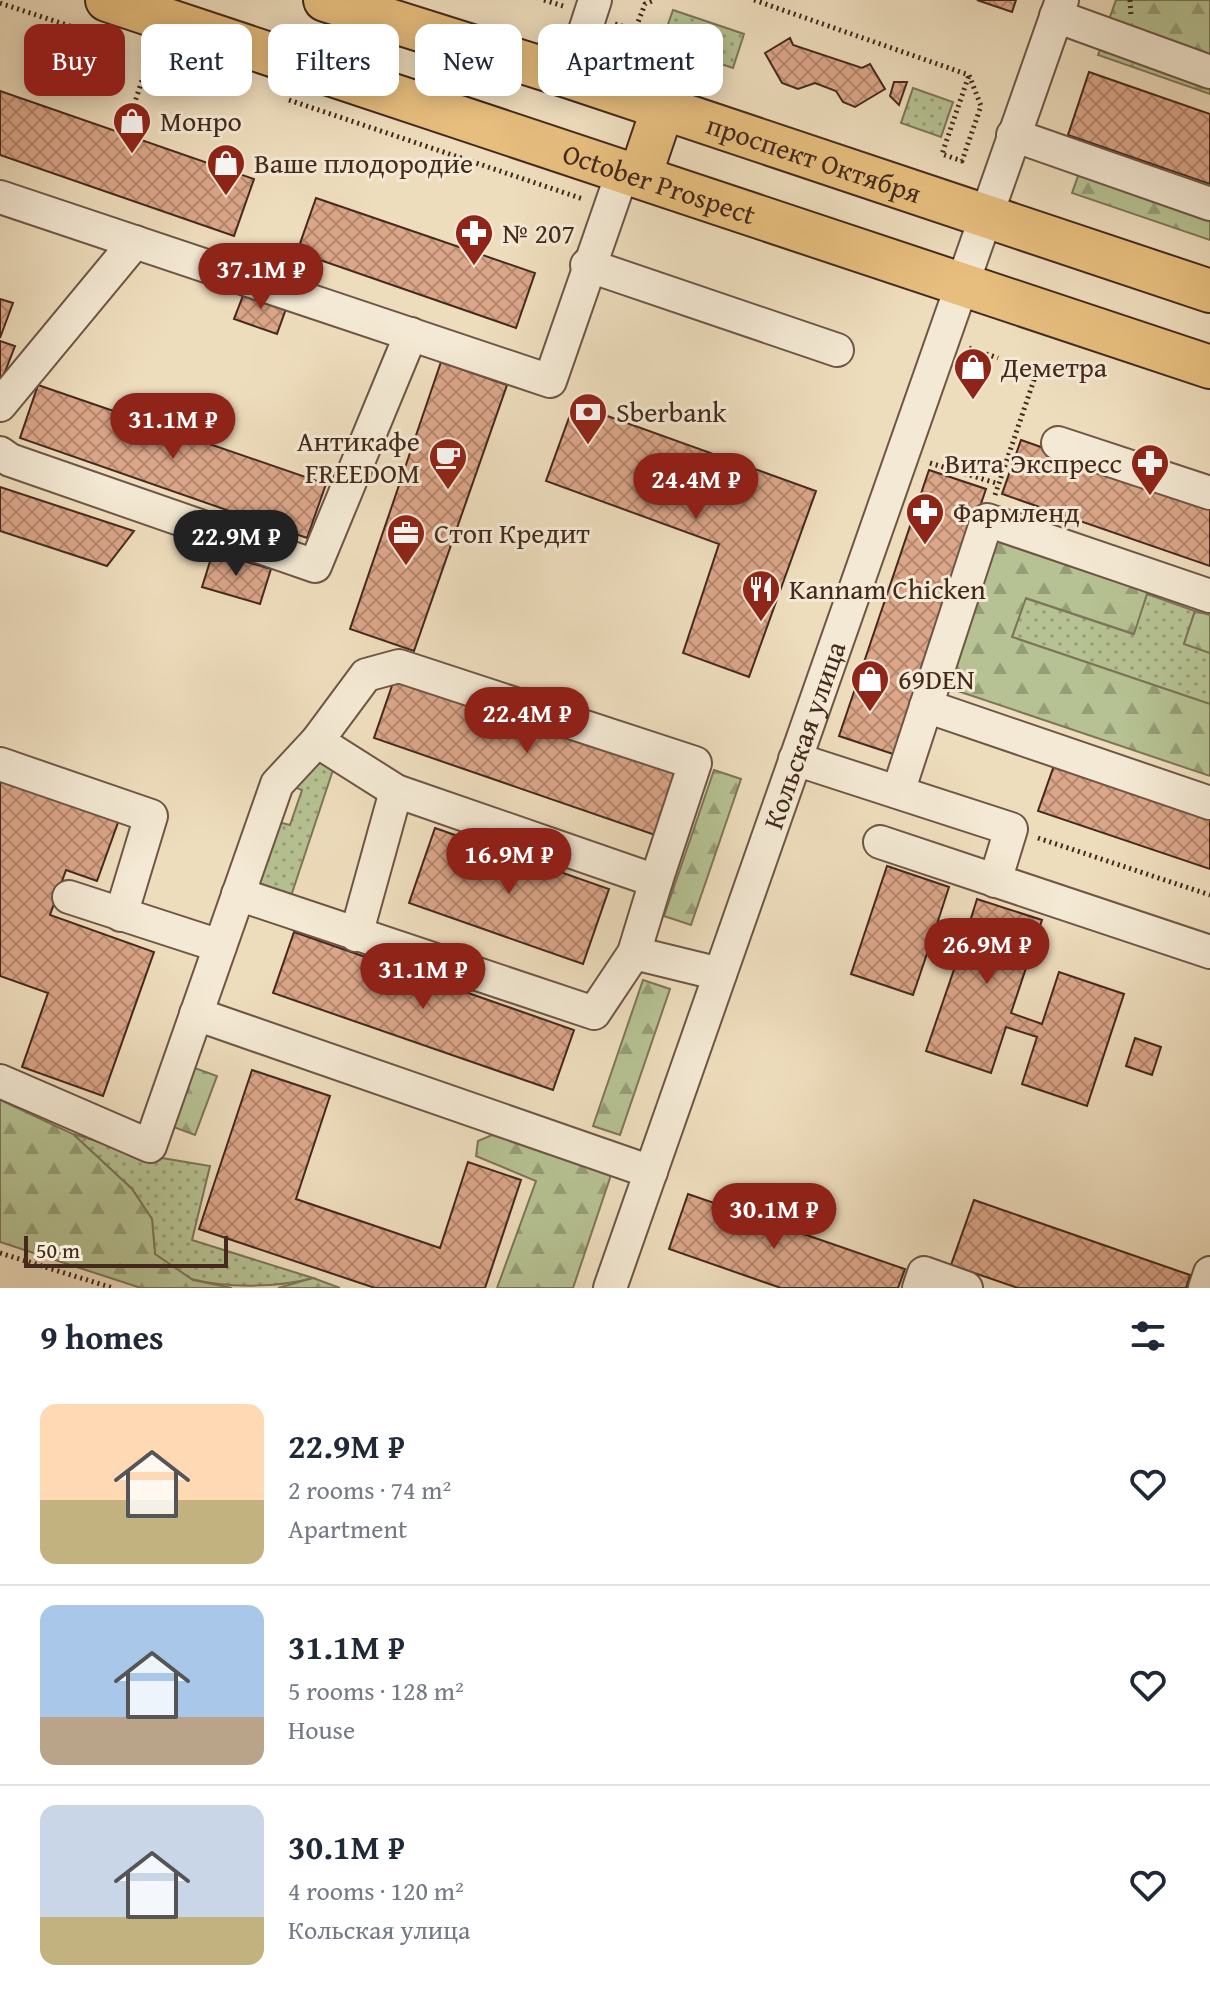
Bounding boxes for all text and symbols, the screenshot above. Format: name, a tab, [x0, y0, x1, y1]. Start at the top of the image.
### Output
chip: Buy	[24, 24, 125, 96]
chip: Rent	[141, 24, 252, 96]
chip: Filters	[268, 24, 399, 96]
chip: New	[415, 24, 522, 96]
chip: Apartment	[538, 24, 723, 96]
shop icon: Монро	[111, 100, 153, 155]
place label: Монро	[160, 100, 242, 141]
street label: проспект Октября	[701, 103, 927, 213]
street label: October Prospect	[557, 132, 761, 235]
shop icon: Ваше плодородие	[205, 142, 247, 197]
place label: Ваше плодородие	[254, 142, 473, 183]
pharmacy icon: № 207	[453, 212, 495, 267]
place label: № 207	[502, 212, 575, 253]
pin: 37.1M ₽	[187, 243, 335, 311]
text: 37.1M ₽	[216, 249, 306, 288]
shop icon: Деметра	[952, 346, 994, 401]
place label: Деметра	[1000, 346, 1108, 387]
bank icon: Sberbank	[567, 391, 609, 446]
place label: Sberbank	[616, 391, 727, 432]
pin: 31.1M ₽	[99, 393, 247, 461]
text: 31.1M ₽	[128, 399, 218, 438]
place label: Антикафе FREEDOM	[297, 420, 420, 493]
cafe icon: Антикафе FREEDOM	[427, 436, 469, 491]
place label: Вита Экспресс	[945, 442, 1122, 483]
pharmacy icon: Вита Экспресс	[1129, 442, 1171, 497]
pin: 24.4M ₽	[622, 453, 770, 521]
text: 24.4M ₽	[651, 459, 741, 498]
pharmacy icon: Фармленд	[904, 491, 946, 546]
place label: Фармленд	[953, 491, 1080, 532]
pin: 22.9M ₽	[162, 510, 310, 578]
office icon: Стоп Кредит	[385, 512, 427, 567]
place label: Стоп Кредит	[434, 512, 590, 553]
text: 22.9M ₽	[191, 516, 281, 555]
restaurant icon: Kannam Chicken	[740, 568, 782, 623]
place label: Kannam Chicken	[789, 568, 986, 609]
street label: Кольская улица	[752, 635, 856, 834]
shop icon: 69DEN	[849, 658, 891, 713]
place label: 69DEN	[898, 658, 974, 699]
pin: 22.4M ₽	[453, 687, 601, 755]
text: 22.4M ₽	[482, 693, 572, 732]
pin: 16.9M ₽	[435, 828, 583, 896]
text: 16.9M ₽	[464, 834, 554, 873]
pin: 26.9M ₽	[913, 918, 1061, 986]
text: 26.9M ₽	[942, 924, 1032, 963]
pin: 31.1M ₽	[349, 943, 497, 1011]
text: 31.1M ₽	[378, 949, 468, 988]
pin: 30.1M ₽	[700, 1183, 848, 1251]
text: 30.1M ₽	[729, 1189, 819, 1228]
scale bar	[24, 1232, 228, 1268]
text: 50 m	[36, 1234, 80, 1266]
text: 9 homes	[40, 1312, 164, 1361]
icon: filters	[1126, 1314, 1170, 1358]
text: 22.9M ₽	[288, 1421, 405, 1470]
icon: home	[104, 1436, 200, 1532]
icon: heart	[1126, 1462, 1170, 1506]
text: 2 rooms · 74 m²	[288, 1470, 451, 1509]
text: Apartment	[288, 1509, 407, 1548]
text: 31.1M ₽	[288, 1622, 405, 1671]
icon: home	[104, 1637, 200, 1733]
icon: heart	[1126, 1663, 1170, 1707]
text: 5 rooms · 128 m²	[288, 1671, 464, 1710]
text: House	[288, 1710, 355, 1749]
text: 30.1M ₽	[288, 1822, 405, 1871]
icon: home	[104, 1837, 200, 1933]
icon: heart	[1126, 1863, 1170, 1907]
text: 4 rooms · 120 m²	[288, 1871, 464, 1910]
text: Кольская улица	[288, 1910, 470, 1949]

